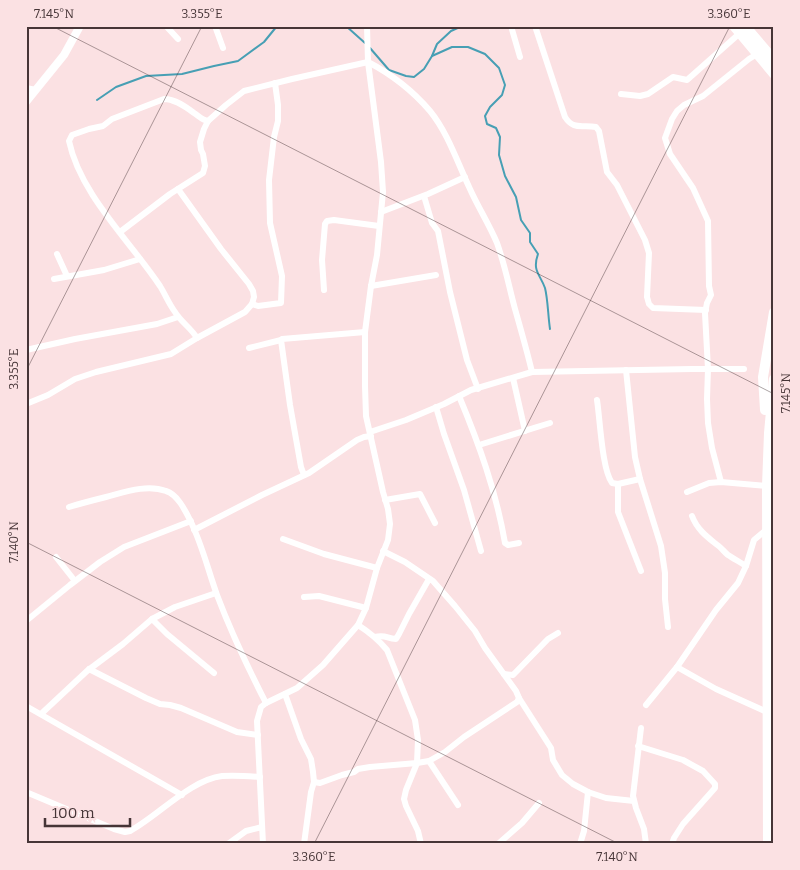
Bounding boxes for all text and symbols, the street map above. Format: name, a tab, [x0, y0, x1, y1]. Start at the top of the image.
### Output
text: 7.145°N	[34, 7, 75, 21]
text: 3.355°E	[181, 7, 223, 21]
text: 3.360°E	[708, 7, 750, 21]
text: 3.355°E	[7, 348, 21, 390]
text: 7.145°N	[779, 372, 793, 413]
text: 7.140°N	[7, 521, 21, 563]
scale bar	[45, 795, 130, 827]
text: 100 m	[52, 804, 95, 822]
text: 3.360°E	[293, 850, 335, 864]
text: 7.140°N	[596, 850, 638, 864]

